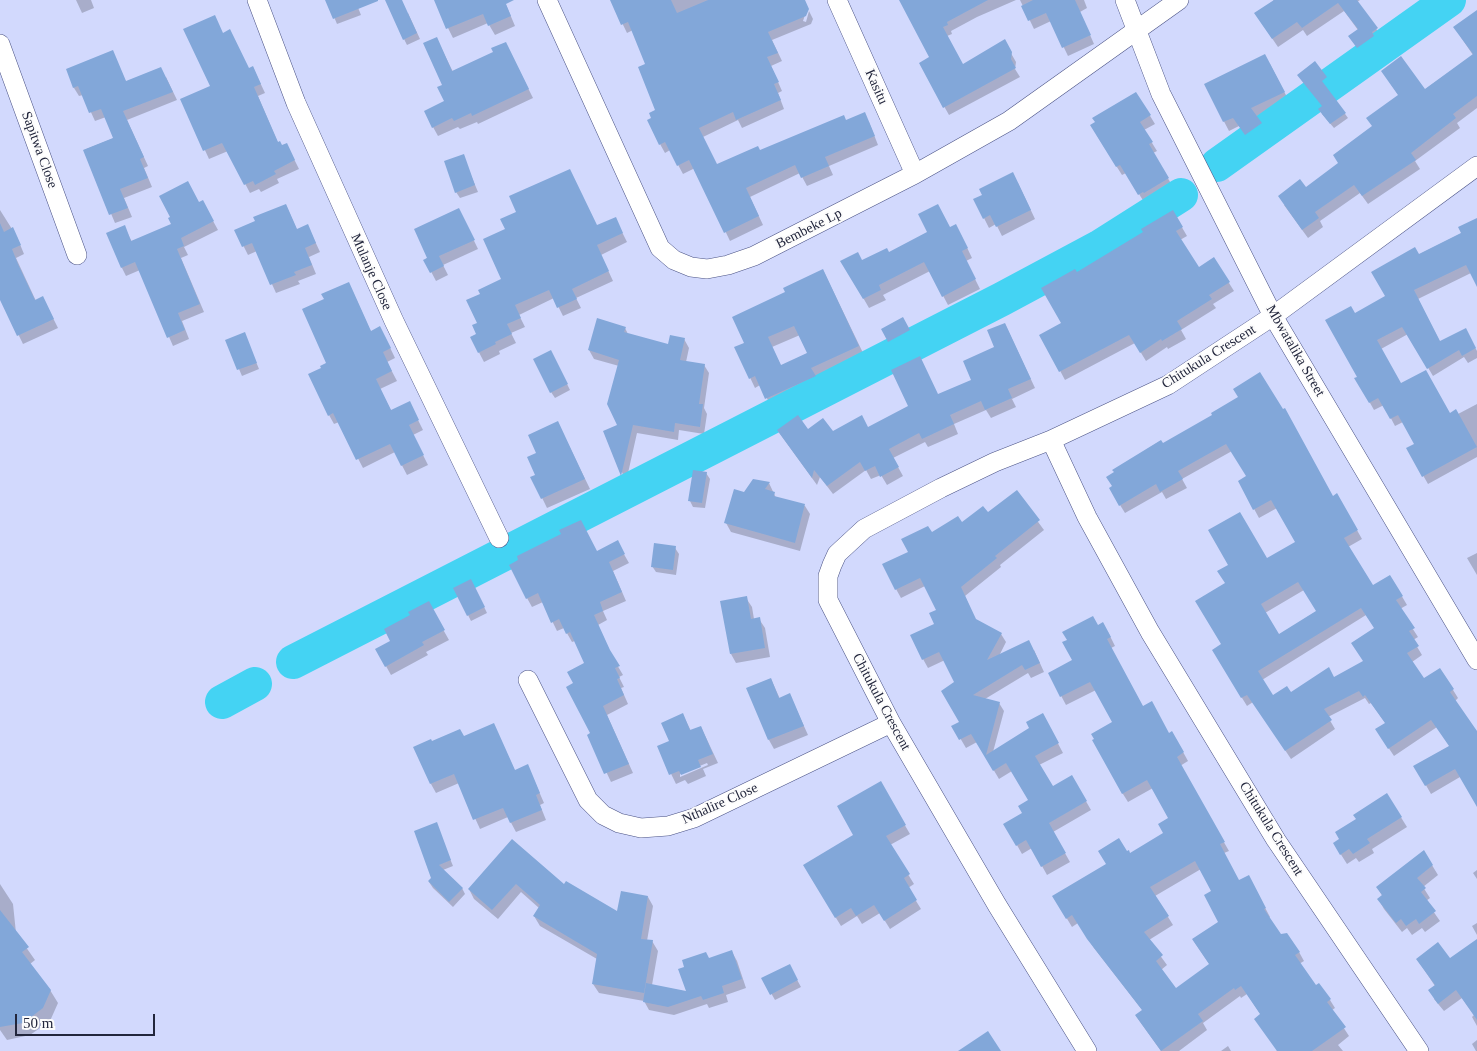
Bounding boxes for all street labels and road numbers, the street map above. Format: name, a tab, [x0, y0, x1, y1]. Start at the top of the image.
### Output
street label: Kasitu	[861, 67, 891, 107]
street label: Sapitwa Close	[17, 109, 61, 191]
street label: Bembeke Lp	[773, 205, 845, 253]
street label: Mulanje Close	[347, 231, 395, 313]
street label: Mbwatalika Street	[1262, 302, 1328, 400]
street label: Chitukula Crescent	[1159, 321, 1259, 393]
street label: Chitukula Crescent	[848, 651, 914, 753]
street label: Chitukula Crescent	[1235, 779, 1307, 879]
street label: Nthalire Close	[679, 780, 761, 828]

